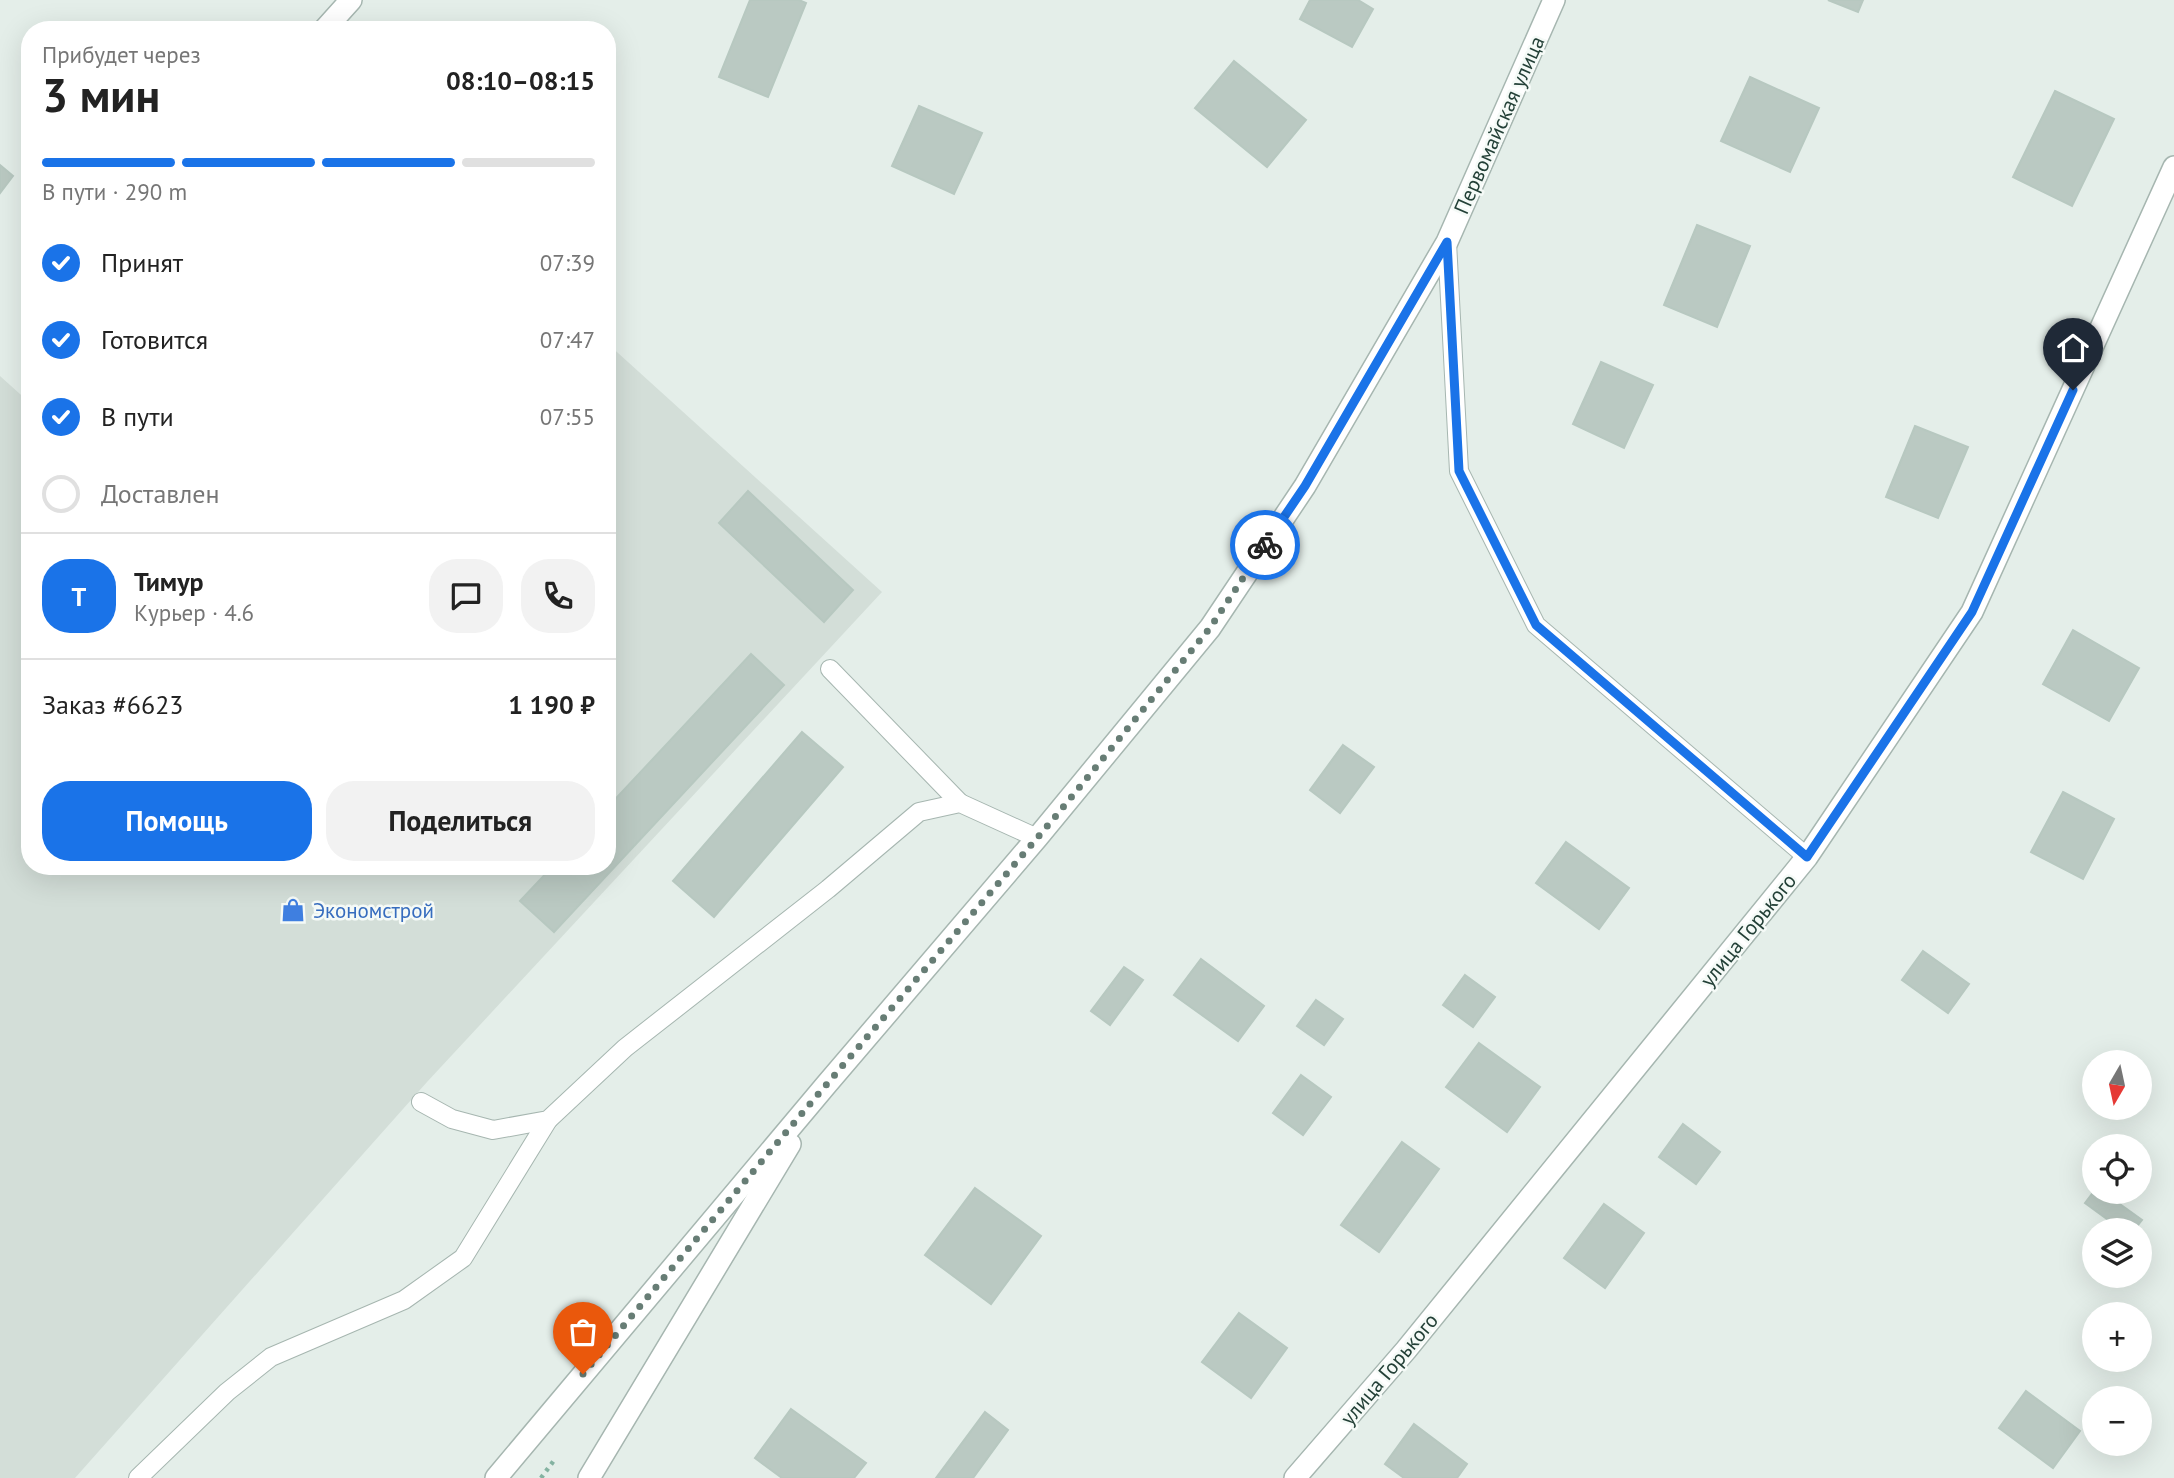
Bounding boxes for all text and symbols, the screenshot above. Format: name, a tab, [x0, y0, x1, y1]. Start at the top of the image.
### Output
street label: Первомайская улица	[1448, 32, 1550, 218]
text: Прибудет через	[42, 40, 201, 69]
text: 08:10–08:15	[446, 64, 595, 97]
text: 3 мин	[42, 65, 160, 125]
text: В пути · 290 m	[42, 177, 187, 206]
icon: check	[42, 244, 80, 282]
text: Принят	[101, 246, 183, 279]
text: 07:39	[540, 248, 595, 277]
pin	[2043, 318, 2103, 390]
icon: check	[42, 321, 80, 359]
text: Готовится	[101, 323, 208, 356]
text: 07:47	[540, 325, 595, 354]
icon: home	[2054, 329, 2092, 367]
icon: check	[42, 398, 80, 436]
text: В пути	[101, 400, 174, 433]
text: 07:55	[540, 402, 595, 431]
text: Доставлен	[101, 477, 220, 510]
courier	[1230, 510, 1300, 580]
icon: bike	[1246, 526, 1284, 564]
button: chat	[429, 559, 503, 633]
button: phone	[521, 559, 595, 633]
text: Тимур	[134, 565, 204, 598]
text: Т	[72, 580, 86, 613]
text: Курьер · 4.6	[134, 598, 254, 627]
text: Заказ #6623	[42, 688, 184, 721]
text: 1 190 ₽	[508, 688, 595, 721]
button: Помощь	[42, 781, 312, 861]
button: Поделиться	[326, 781, 595, 861]
street label: улица Горького	[1694, 868, 1802, 992]
shop icon: Экономстрой	[279, 896, 307, 924]
place label: Экономстрой	[313, 897, 434, 924]
north arrow	[2082, 1050, 2152, 1120]
map controls	[2082, 1050, 2152, 1456]
button: locate	[2082, 1134, 2152, 1204]
button: layers	[2082, 1218, 2152, 1288]
pin	[553, 1302, 613, 1374]
button: +	[2082, 1302, 2152, 1372]
street label: улица Горького	[1334, 1307, 1444, 1431]
icon: bag	[564, 1313, 602, 1351]
button: −	[2082, 1386, 2152, 1456]

